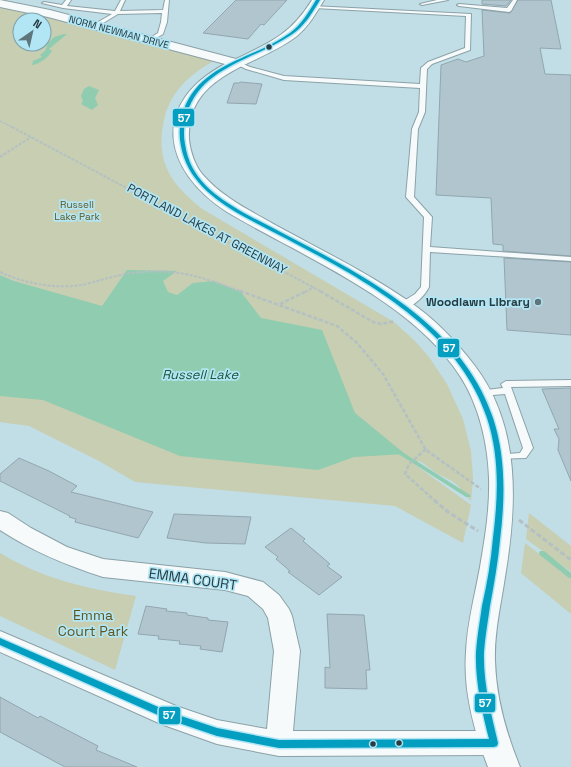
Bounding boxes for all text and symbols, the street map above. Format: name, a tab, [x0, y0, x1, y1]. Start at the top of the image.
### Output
north arrow	[12, 12, 52, 52]
street label: NORM NEWMAN DRIVE	[67, 12, 171, 52]
text: N	[31, 16, 45, 32]
unlabelled marker	[264, 42, 274, 52]
line badge: 57	[172, 108, 195, 127]
text: 57	[178, 111, 190, 125]
street label: PORTLAND LAKES AT GREENWAY	[124, 180, 290, 278]
park label: Russell Lake Park	[54, 198, 100, 223]
place label: Woodlawn Library	[426, 294, 530, 310]
marker: Woodlawn Library	[533, 297, 543, 307]
line badge: 57	[437, 338, 460, 358]
text: 57	[443, 341, 455, 355]
water label: Russell Lake	[162, 366, 239, 383]
street label: EMMA COURT	[148, 564, 238, 594]
park label: Emma Court Park	[58, 606, 129, 640]
line badge: 57	[474, 693, 496, 713]
text: 57	[479, 696, 491, 710]
line badge: 57	[158, 706, 181, 725]
text: 57	[163, 708, 175, 722]
unlabelled marker	[394, 738, 404, 748]
unlabelled marker	[368, 739, 378, 749]

